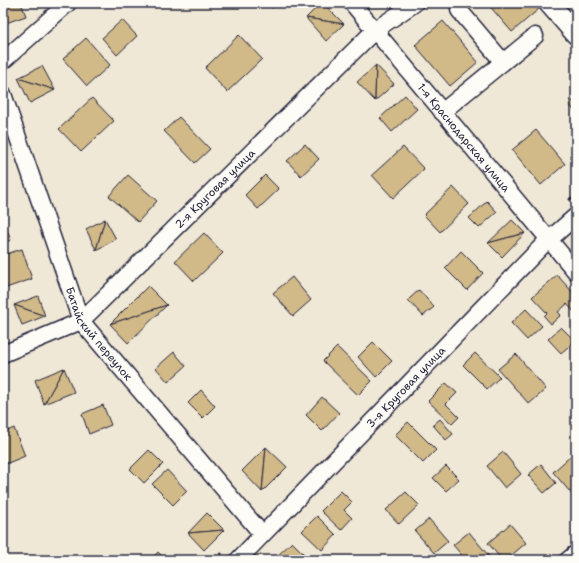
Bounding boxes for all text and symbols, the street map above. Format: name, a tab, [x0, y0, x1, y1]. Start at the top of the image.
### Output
street label: 1-я Краснодарская улица	[414, 80, 513, 195]
street label: 2-я Круговая улица	[172, 146, 259, 232]
street label: Батайский переулок	[62, 285, 135, 384]
street label: 3-я Круговая улица	[363, 343, 449, 431]

